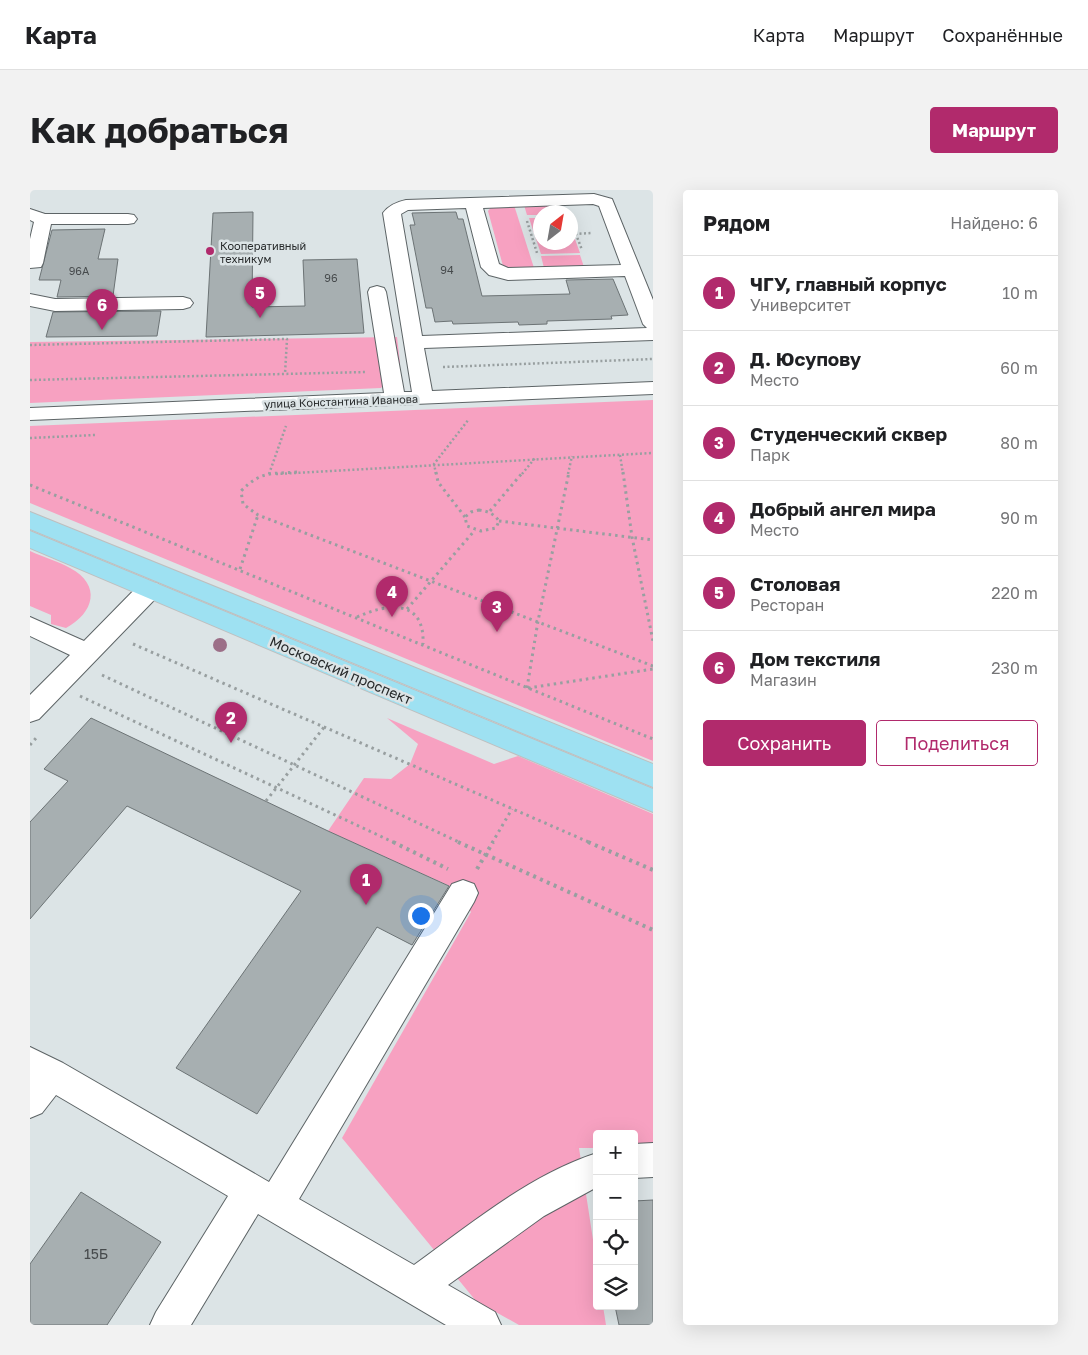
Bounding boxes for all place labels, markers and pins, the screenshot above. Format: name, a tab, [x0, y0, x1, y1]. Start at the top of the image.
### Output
place label: Кооперативный техникум	[220, 239, 306, 265]
marker: Кооперативный техникум	[204, 245, 216, 257]
pin: 5	[244, 277, 276, 318]
pin: 6	[86, 289, 118, 330]
pin: 4	[376, 576, 408, 617]
pin: 3	[481, 591, 513, 632]
pin: 2	[215, 702, 247, 743]
pin: 1	[350, 864, 382, 905]

